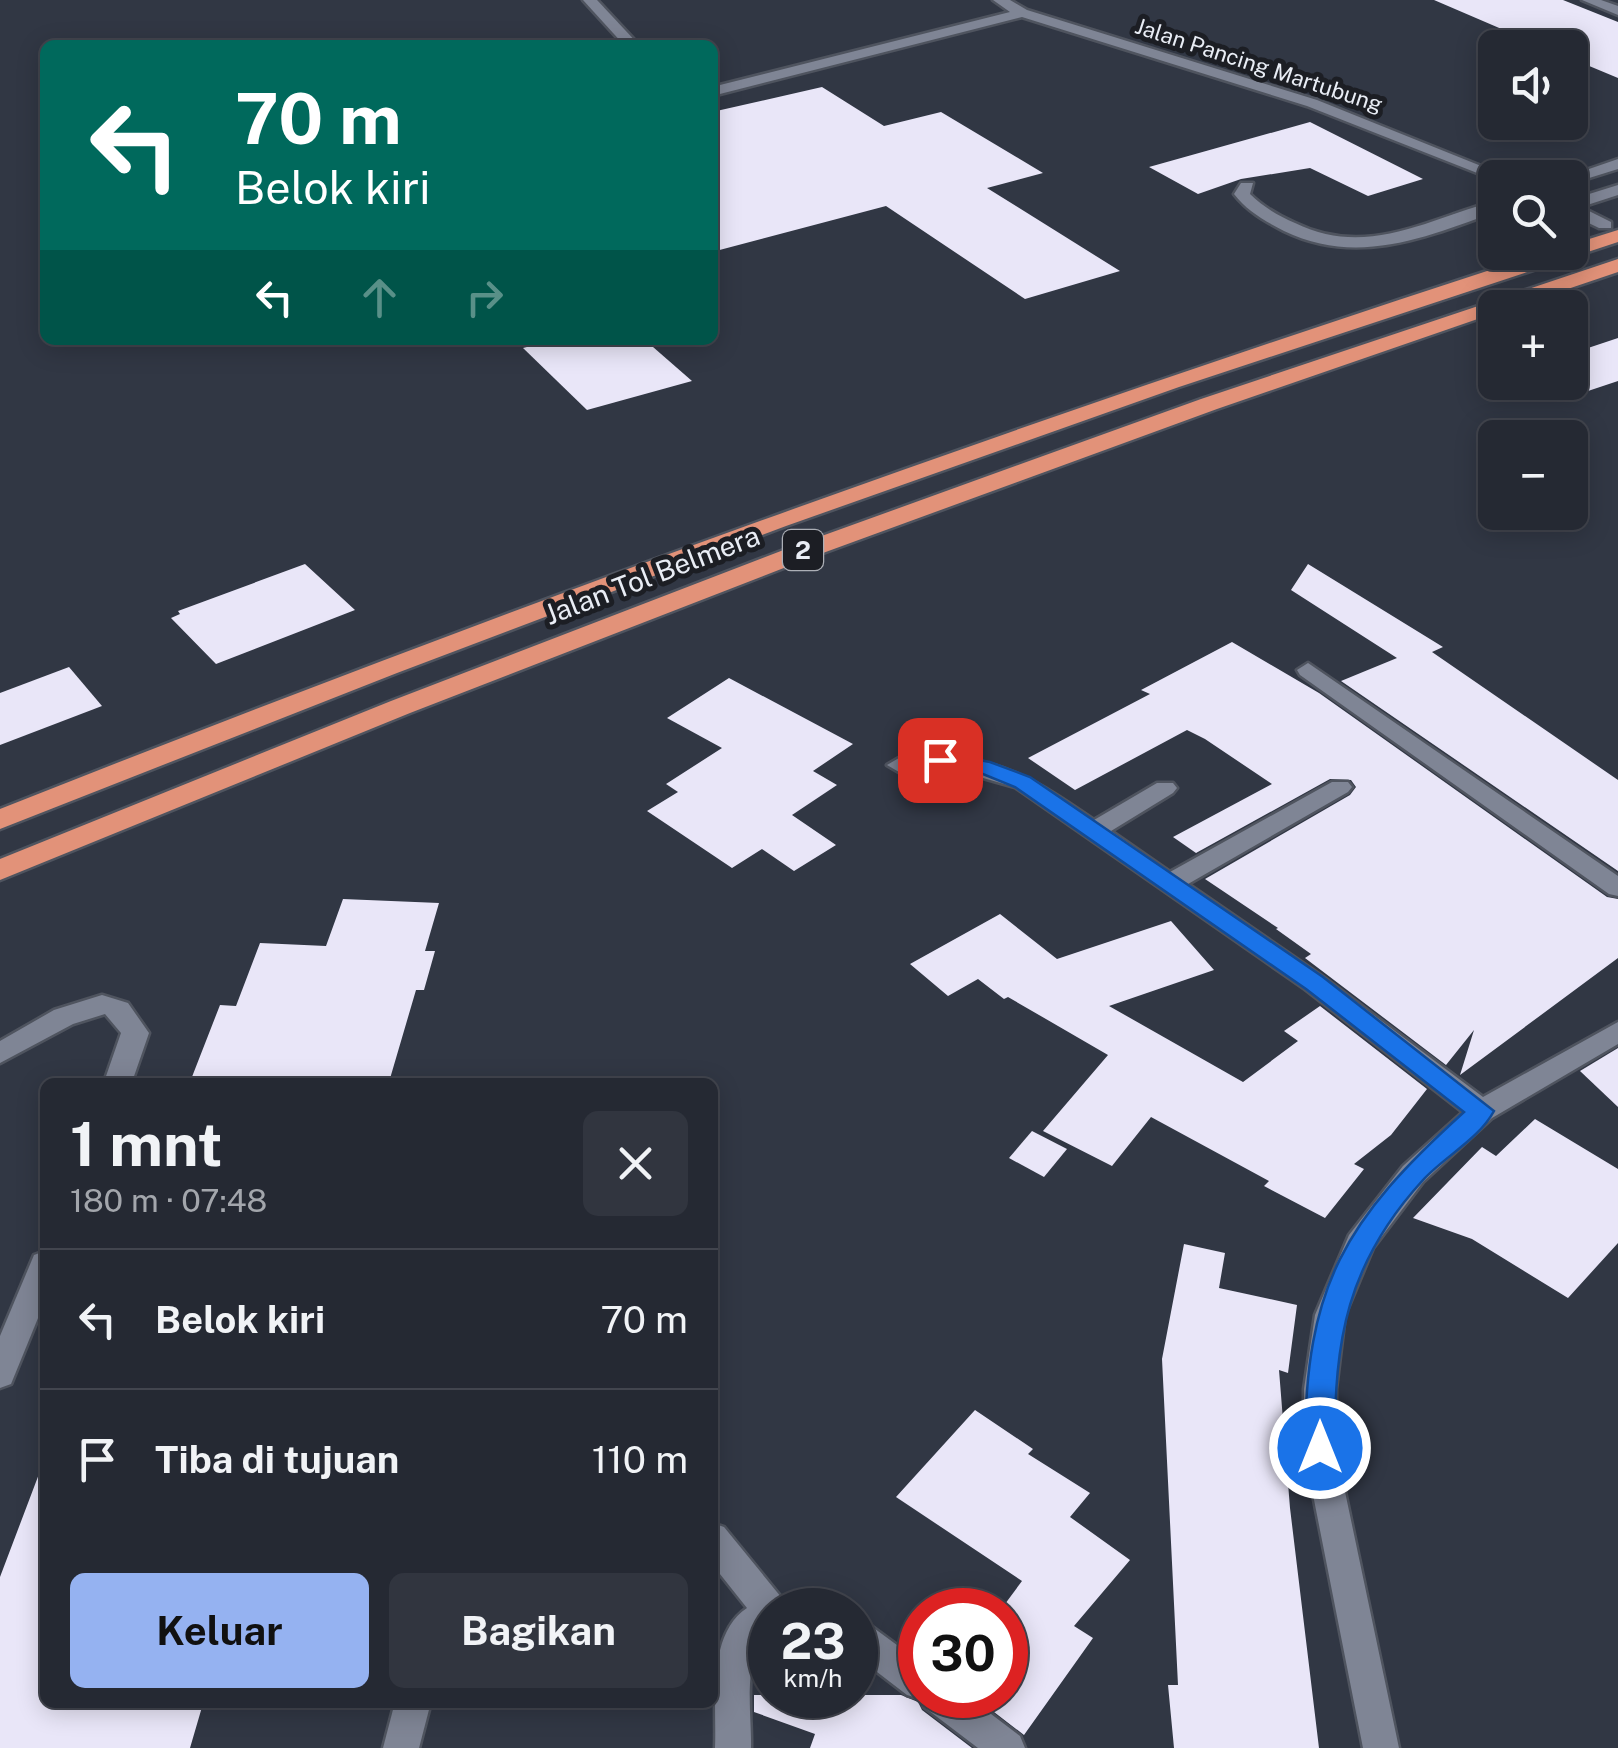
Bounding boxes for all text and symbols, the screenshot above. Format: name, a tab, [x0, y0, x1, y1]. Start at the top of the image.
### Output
street label: Jalan Pancing Martubung	[1132, 13, 1386, 117]
map controls	[1478, 30, 1588, 530]
button: sound	[1478, 30, 1588, 140]
text: 70 m	[235, 77, 402, 160]
icon: left	[70, 80, 200, 210]
button: search	[1478, 160, 1588, 270]
text: Belok kiri	[235, 161, 430, 214]
icon: left	[247, 270, 302, 325]
icon: ahead	[352, 270, 407, 325]
icon: right	[457, 270, 512, 325]
button: +	[1478, 290, 1588, 400]
button: −	[1478, 420, 1588, 530]
street label: Jalan Tol Belmera	[539, 518, 764, 631]
road number: 2	[783, 530, 823, 570]
pin	[898, 718, 983, 803]
icon: arrive	[913, 733, 968, 788]
text: 1 mnt	[70, 1109, 222, 1180]
button: close	[583, 1111, 688, 1216]
text: 180 m · 07:48	[70, 1182, 267, 1219]
icon: left	[70, 1292, 125, 1347]
text: Belok kiri	[155, 1297, 325, 1342]
text: 70 m	[601, 1297, 688, 1342]
position arrow	[1268, 1396, 1372, 1500]
icon: arrive	[70, 1432, 125, 1487]
text: Tiba di tujuan	[155, 1437, 399, 1482]
text: 110 m	[592, 1437, 688, 1482]
button: Keluar	[70, 1573, 369, 1688]
button: Bagikan	[389, 1573, 688, 1688]
speed limit sign: 30	[898, 1588, 1028, 1718]
text: 23	[780, 1611, 846, 1670]
text: km/h	[784, 1663, 842, 1693]

